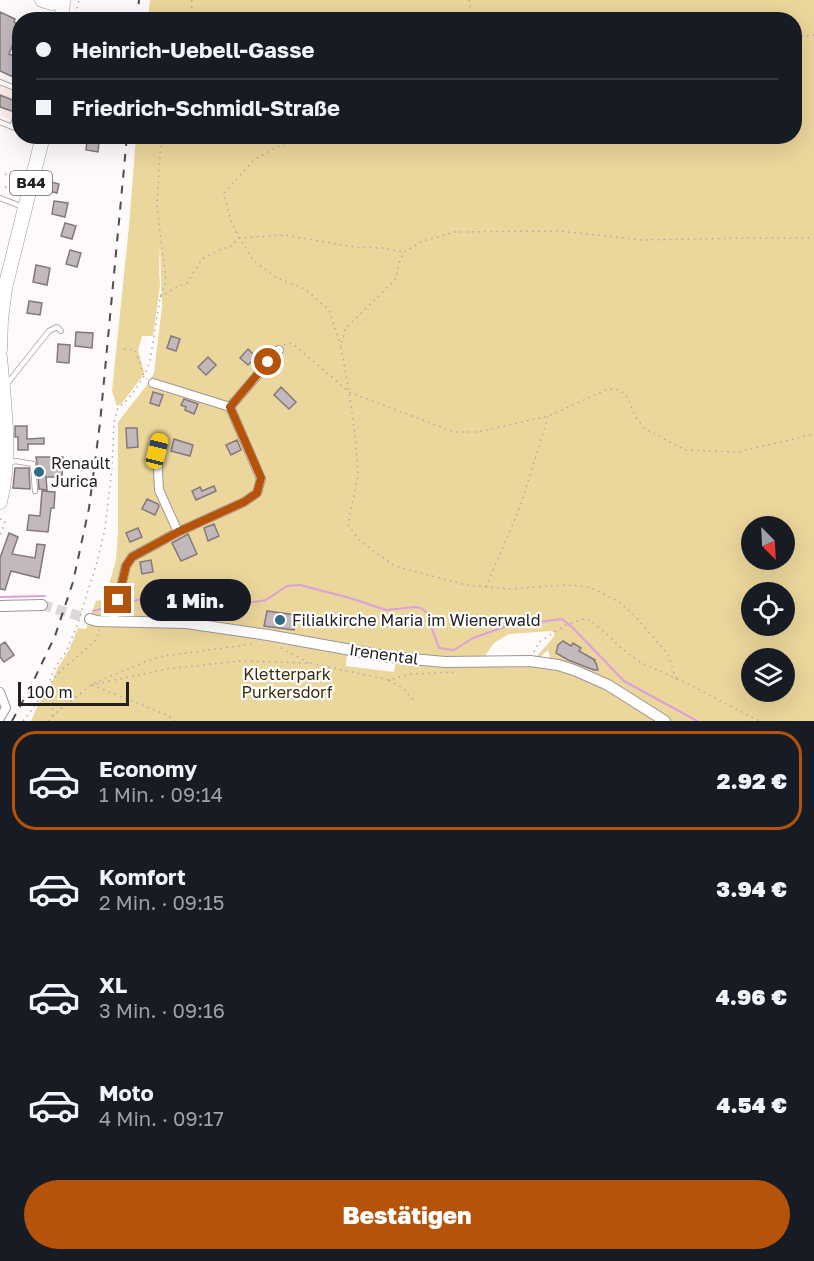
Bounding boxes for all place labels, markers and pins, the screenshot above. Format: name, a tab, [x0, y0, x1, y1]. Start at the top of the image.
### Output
place label: Renault Jurica	[51, 453, 111, 491]
marker: Renault Jurica	[32, 465, 46, 479]
place label: Filialkirche Maria im Wienerwald	[292, 610, 541, 630]
marker: Filialkirche Maria im Wienerwald	[273, 613, 287, 627]

